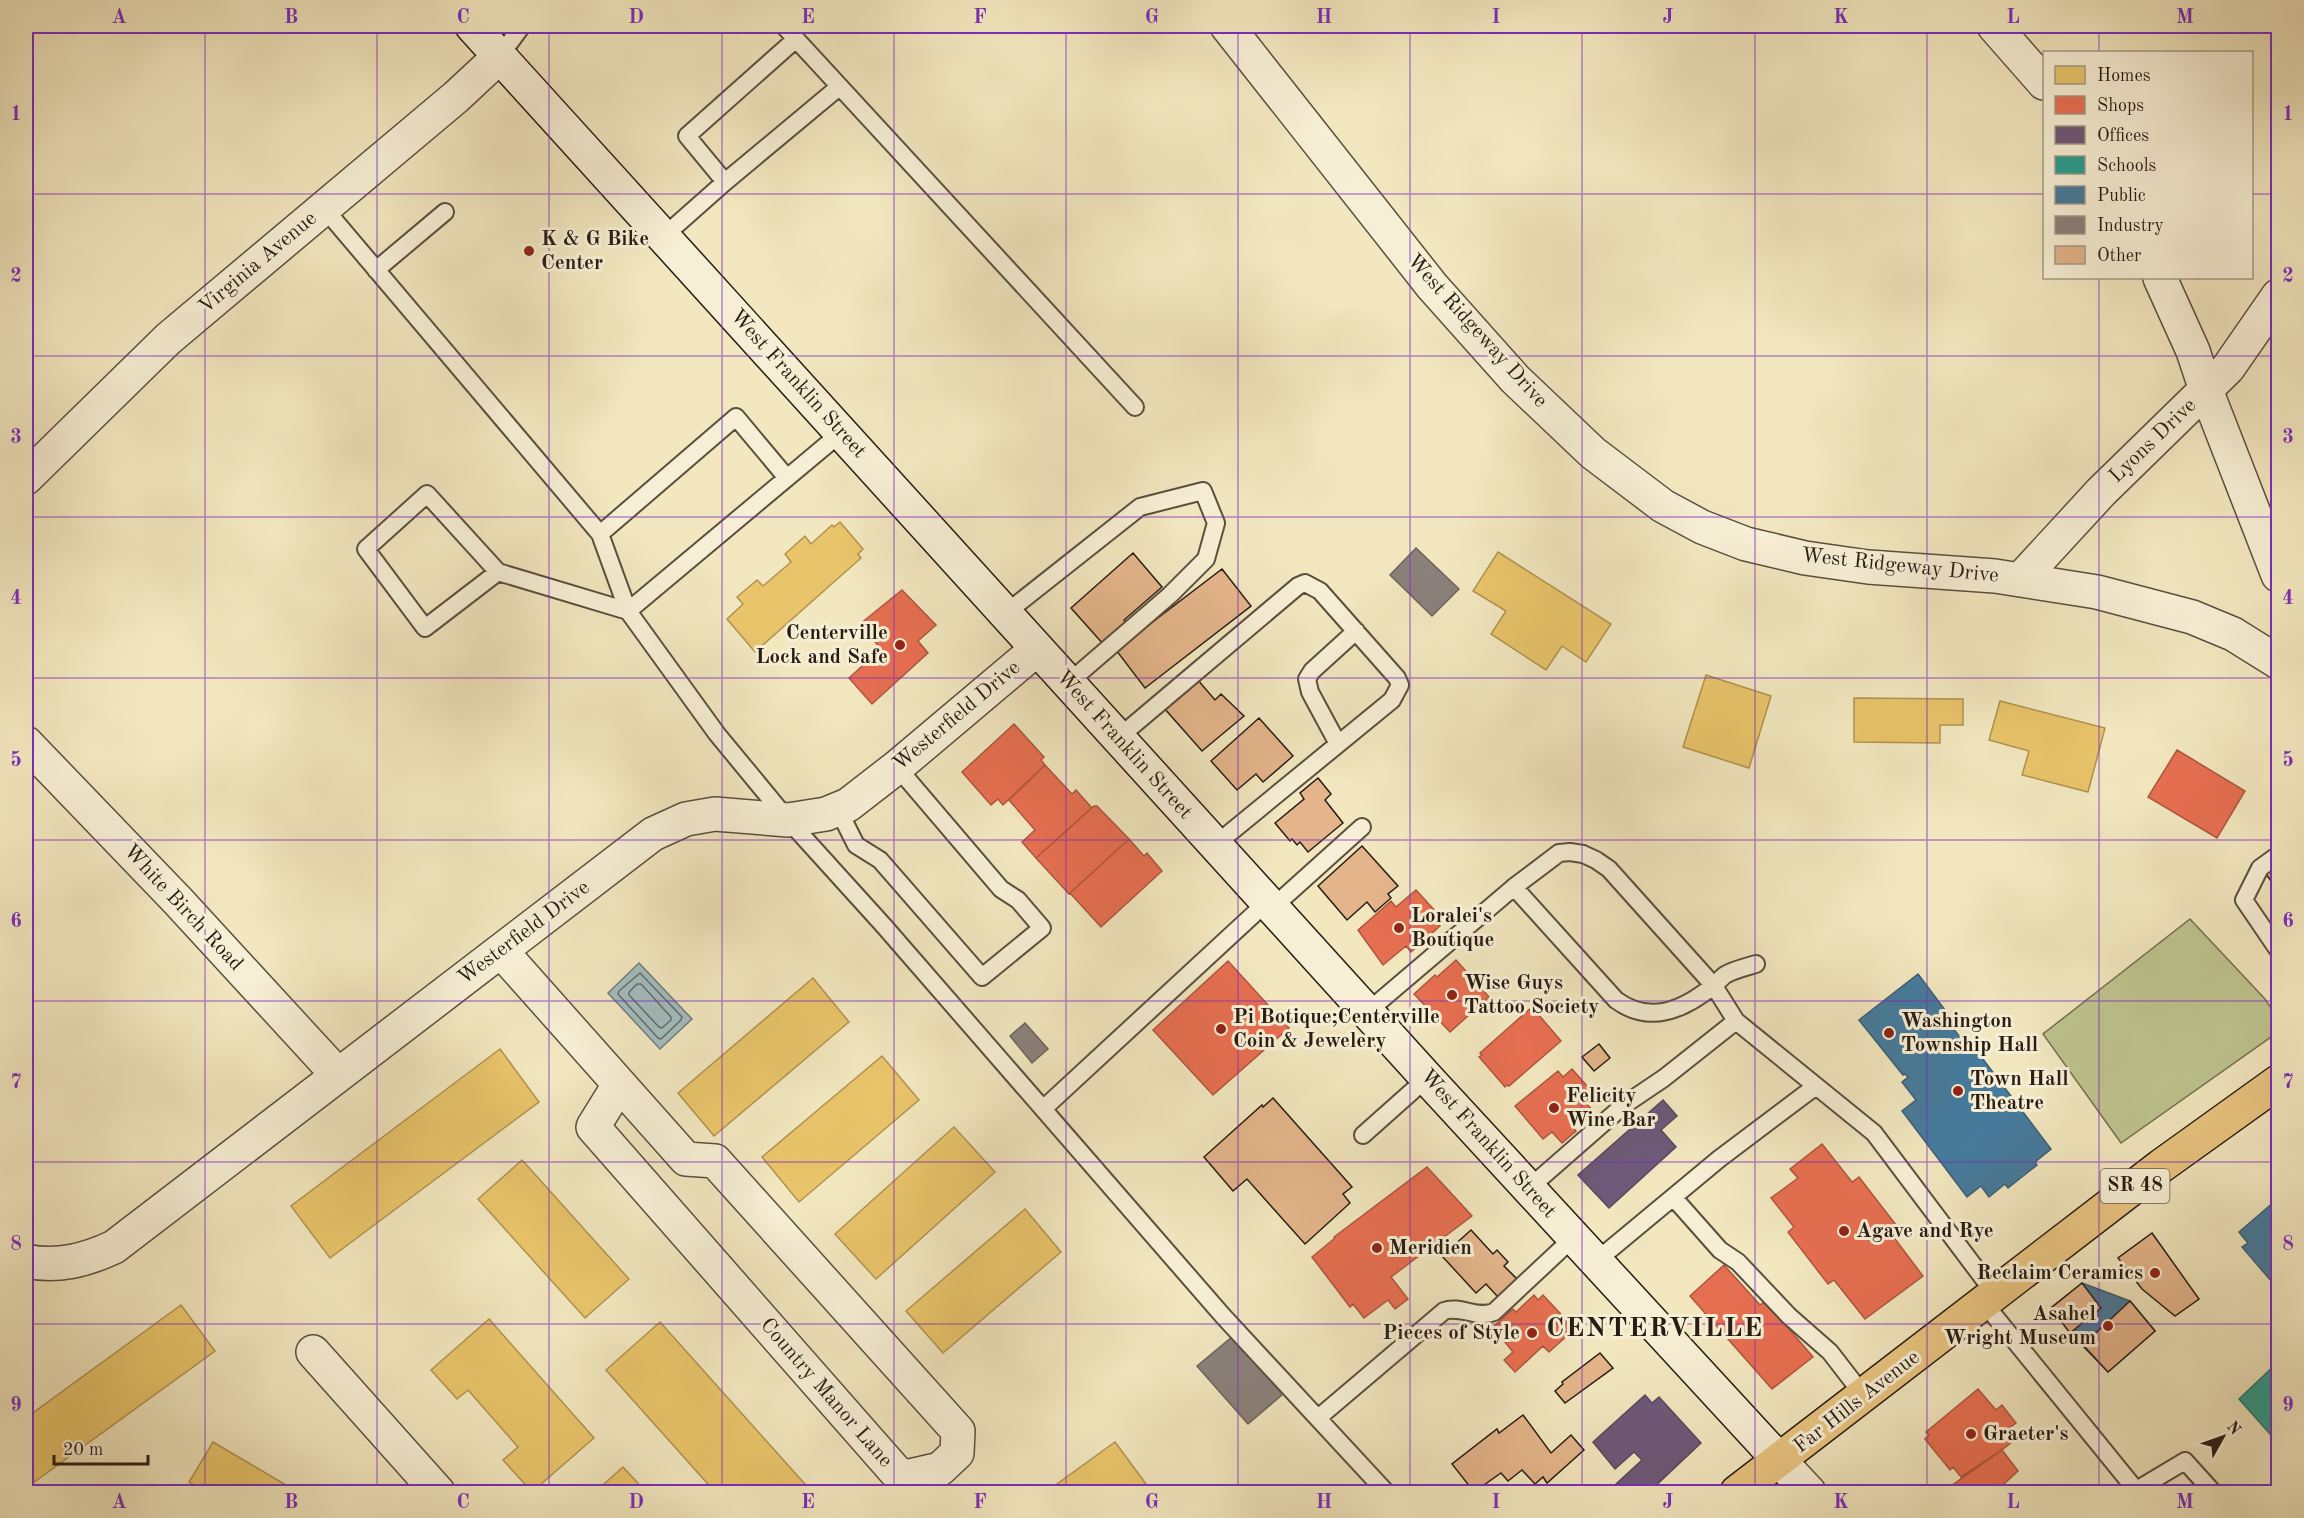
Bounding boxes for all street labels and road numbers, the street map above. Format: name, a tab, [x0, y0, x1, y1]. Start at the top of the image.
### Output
street label: Virginia Avenue	[195, 208, 321, 318]
street label: West Ridgeway Drive	[1403, 250, 1551, 412]
street label: West Franklin Street	[726, 306, 870, 462]
street label: Lyons Drive	[2106, 395, 2200, 487]
street label: West Ridgeway Drive	[1800, 545, 2000, 587]
street label: Westerfield Drive	[890, 657, 1024, 775]
street label: West Franklin Street	[1052, 667, 1196, 823]
street label: White Birch Road	[119, 841, 247, 975]
street label: Westerfield Drive	[454, 877, 594, 989]
street label: West Franklin Street	[1416, 1066, 1560, 1222]
road number: SR 48	[2100, 1169, 2170, 1203]
street label: Country Manor Lane	[756, 1315, 896, 1471]
street label: Far Hills Avenue	[1790, 1347, 1924, 1457]

